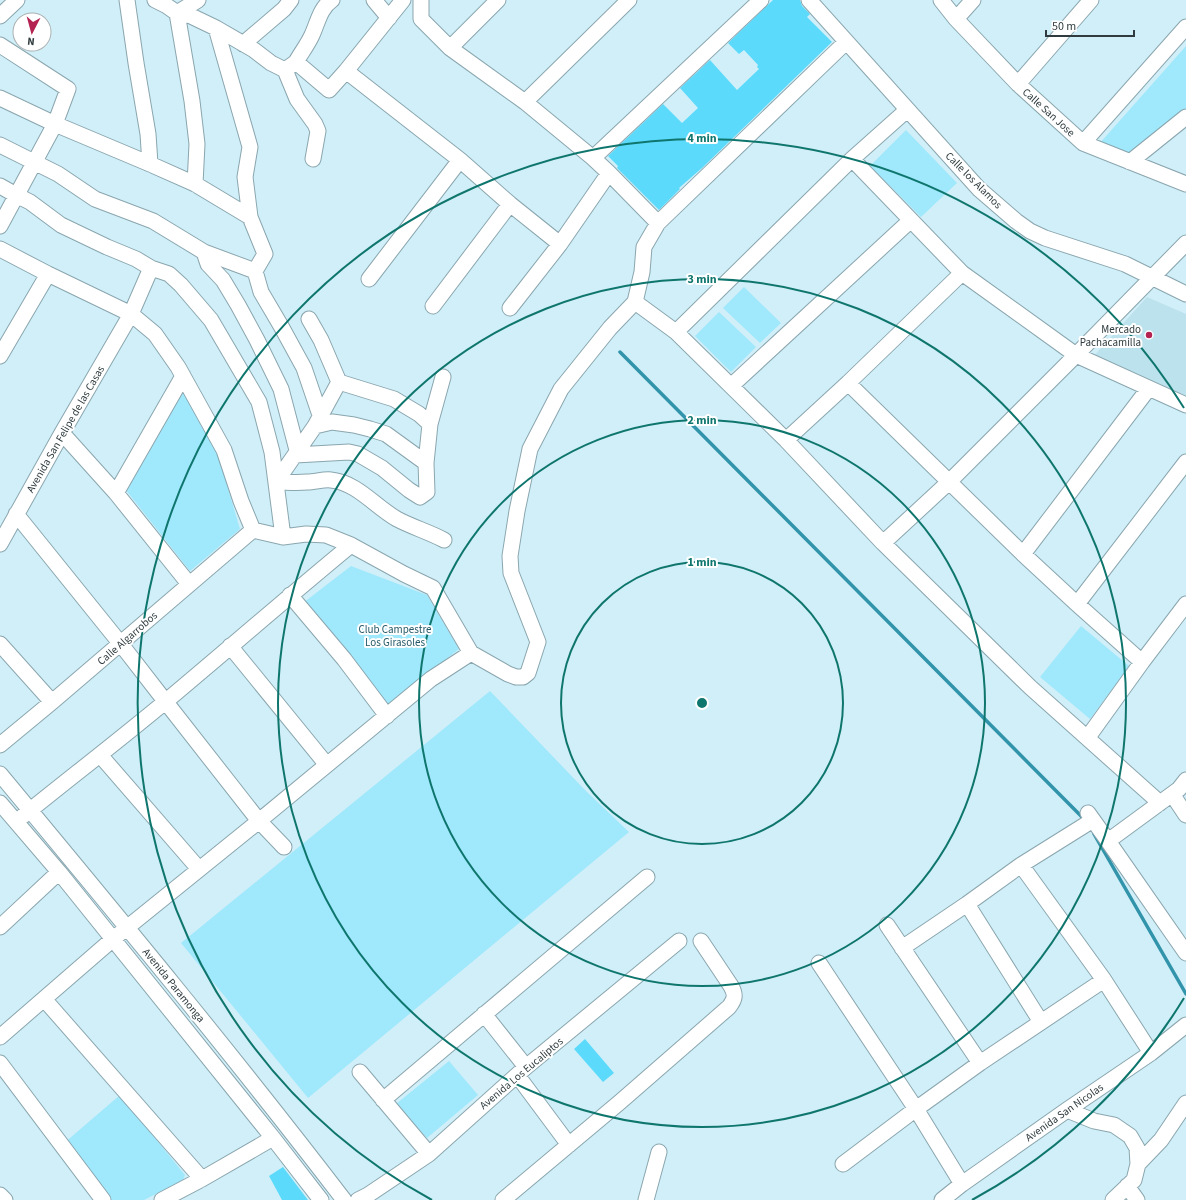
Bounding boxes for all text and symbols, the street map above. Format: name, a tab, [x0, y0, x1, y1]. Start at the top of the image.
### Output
north arrow	[12, 12, 52, 52]
scale bar	[1046, 12, 1134, 38]
text: 50 m	[1052, 18, 1076, 35]
text: N	[27, 34, 35, 49]
street label: Calle San Jose	[1019, 85, 1079, 140]
text: 4 min	[687, 130, 717, 147]
street label: Calle los Alamos	[942, 149, 1006, 212]
text: 3 min	[687, 271, 717, 288]
place label: Mercado Pachacamilla	[1080, 322, 1141, 350]
marker: Mercado Pachacamilla	[1144, 330, 1154, 340]
street label: Avenida San Felipe de las Casas	[23, 363, 108, 495]
text: 2 min	[687, 412, 717, 429]
text: 1 min	[687, 554, 717, 571]
street label: Calle Algarrobos	[94, 608, 161, 669]
park label: Club Campestre Los Girasoles	[358, 622, 432, 650]
centre of rings	[695, 696, 709, 710]
street label: Avenida Paramonga	[139, 945, 208, 1026]
street label: Avenida Los Eucaliptos	[476, 1034, 567, 1113]
street label: Avenida San Nicolas	[1022, 1080, 1107, 1145]

